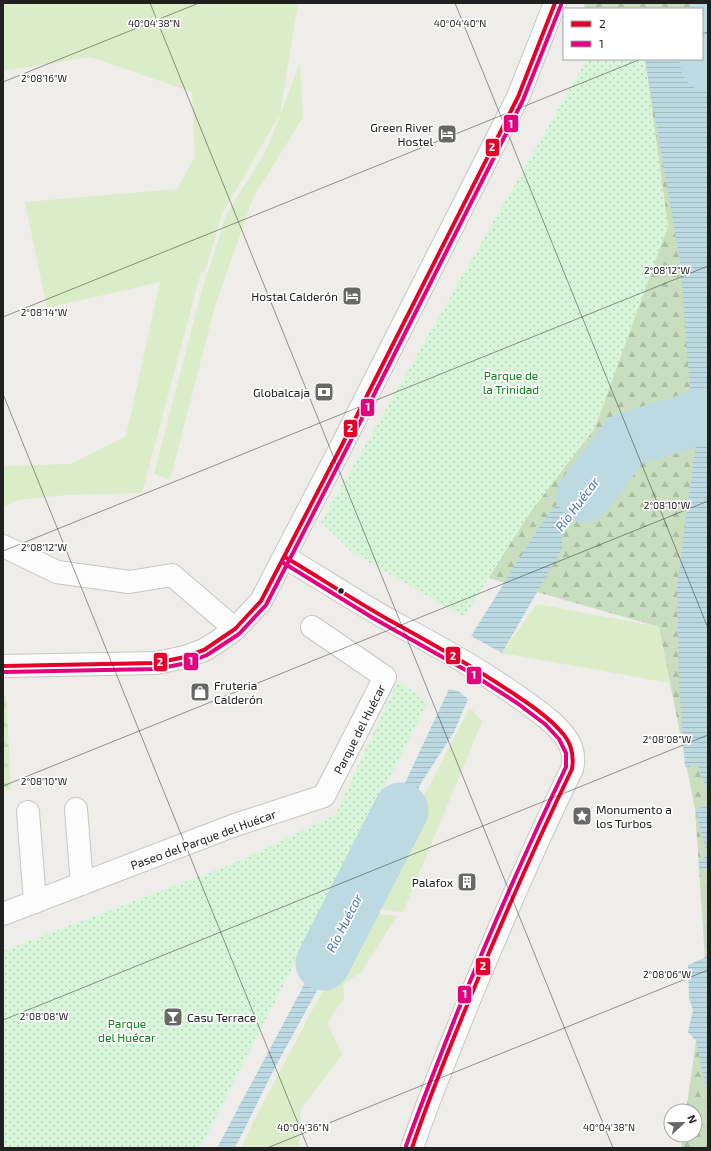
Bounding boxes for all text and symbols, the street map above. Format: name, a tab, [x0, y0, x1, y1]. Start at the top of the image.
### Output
legend	[563, 8, 703, 60]
text: 2	[599, 16, 606, 30]
text: 40°04'38"N	[128, 17, 180, 29]
text: 40°04'40"N	[434, 17, 486, 29]
text: 1	[599, 36, 604, 50]
text: 2°08'16"W	[21, 72, 68, 84]
line badge: 1	[503, 114, 519, 133]
text: 1	[509, 117, 513, 130]
place label: Green River Hostel	[370, 120, 433, 148]
hotel icon: Green River Hostel	[436, 123, 458, 145]
line badge: 2	[485, 138, 500, 157]
text: 2	[489, 140, 495, 153]
text: 2°08'12"W	[644, 264, 691, 276]
hotel icon: Hostal Calderón	[341, 285, 363, 307]
place label: Hostal Calderón	[251, 289, 338, 303]
text: 2°08'14"W	[21, 306, 68, 318]
park label: Parque de la Trinidad	[483, 368, 539, 396]
bank icon: Globalcaja	[313, 381, 335, 403]
place label: Globalcaja	[253, 385, 310, 400]
line badge: 1	[360, 398, 375, 417]
text: 1	[366, 400, 370, 413]
line badge: 2	[343, 419, 358, 438]
text: 2	[347, 421, 353, 434]
water label: Río Huécar	[552, 473, 603, 534]
text: 2°08'10"W	[644, 499, 691, 511]
text: 2°08'12"W	[21, 541, 68, 553]
unlabelled marker	[336, 586, 346, 596]
line badge: 2	[445, 646, 461, 665]
text: 2	[450, 649, 456, 662]
line badge: 2	[153, 652, 168, 672]
line badge: 1	[183, 652, 199, 671]
text: 1	[189, 654, 193, 667]
text: 2	[157, 655, 163, 668]
line badge: 1	[466, 666, 482, 685]
text: 1	[472, 668, 476, 681]
place label: Fruteria Calderón	[214, 678, 263, 706]
shop icon: Fruteria Calderón	[189, 681, 211, 703]
street label: Parque del Huécar	[330, 682, 388, 776]
text: 2°08'08"W	[643, 733, 692, 745]
text: 2°08'10"W	[21, 775, 68, 787]
place label: Monumento a los Turbos	[596, 802, 672, 830]
place icon: Monumento a los Turbos	[571, 805, 593, 827]
street label: Paseo del Parque del Huécar	[128, 806, 278, 872]
building icon: Palafox	[456, 871, 478, 893]
place label: Palafox	[412, 875, 454, 889]
water label: Río Huécar	[323, 890, 366, 955]
line badge: 2	[475, 957, 491, 976]
text: 2	[480, 959, 486, 972]
text: 2°08'06"W	[643, 968, 692, 980]
line badge: 1	[457, 985, 472, 1004]
text: 1	[463, 987, 467, 1000]
bar icon: Casu Terrace	[162, 1006, 184, 1028]
text: 2°08'08"W	[20, 1010, 69, 1022]
place label: Casu Terrace	[187, 1010, 256, 1024]
park label: Parque del Huécar	[98, 1016, 156, 1044]
north arrow	[663, 1103, 703, 1143]
text: N	[685, 1113, 700, 1125]
text: 40°04'36"N	[277, 1121, 329, 1133]
text: 40°04'38"N	[583, 1121, 635, 1133]

